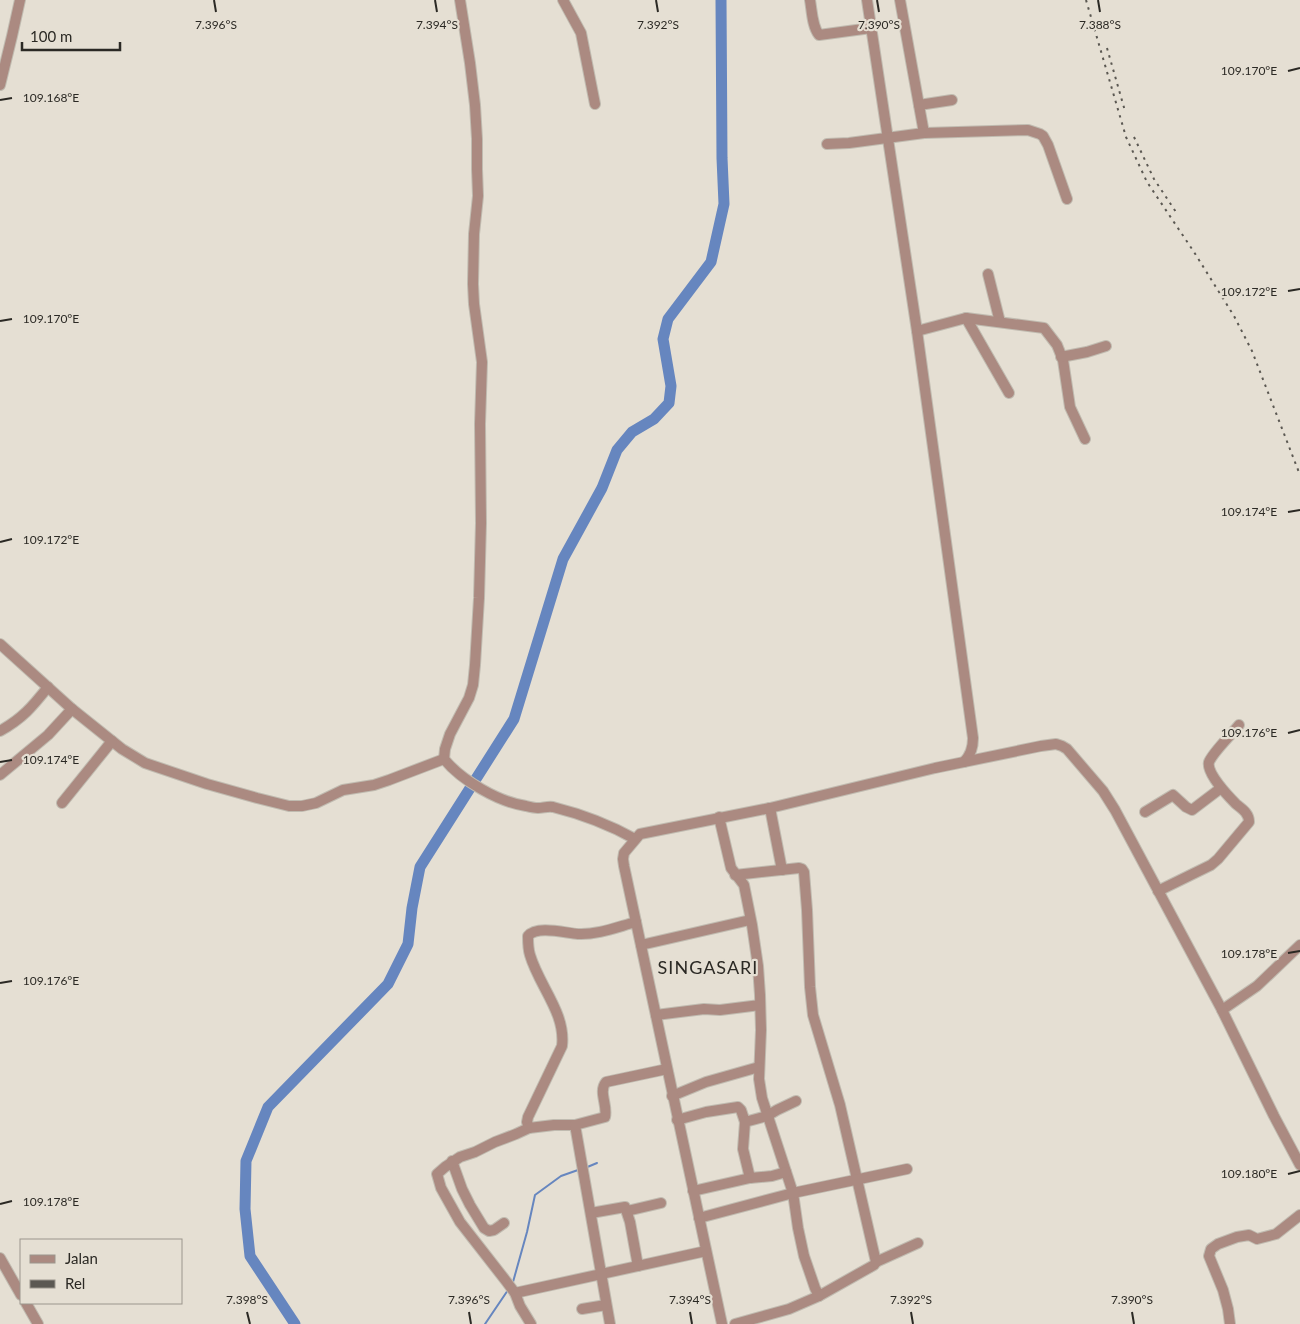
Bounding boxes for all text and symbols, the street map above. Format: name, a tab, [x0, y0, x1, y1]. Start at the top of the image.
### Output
text: 7.396°S	[195, 17, 237, 32]
text: 7.394°S	[416, 17, 458, 32]
text: 7.392°S	[637, 17, 679, 32]
text: 7.390°S	[858, 17, 900, 32]
text: 7.388°S	[1079, 17, 1121, 32]
scale bar	[22, 20, 120, 52]
text: 100 m	[30, 27, 72, 45]
text: 109.170°E	[1221, 63, 1277, 78]
text: 109.168°E	[23, 90, 79, 105]
text: 109.172°E	[1221, 284, 1277, 299]
text: 109.170°E	[23, 311, 79, 326]
text: 109.174°E	[1221, 504, 1277, 519]
text: 109.172°E	[23, 532, 79, 547]
text: 109.176°E	[1221, 725, 1277, 740]
text: 109.174°E	[23, 752, 79, 767]
text: 109.178°E	[1221, 946, 1277, 961]
district label: SINGASARI	[658, 956, 758, 978]
text: 109.176°E	[23, 973, 79, 988]
text: 109.180°E	[1221, 1166, 1277, 1181]
text: 109.178°E	[23, 1194, 79, 1209]
legend	[20, 1239, 182, 1304]
text: Jalan	[65, 1249, 98, 1267]
text: Rel	[65, 1274, 85, 1292]
text: 7.398°S	[226, 1292, 268, 1307]
text: 7.396°S	[448, 1292, 490, 1307]
text: 7.394°S	[669, 1292, 711, 1307]
text: 7.392°S	[890, 1292, 932, 1307]
text: 7.390°S	[1111, 1292, 1153, 1307]

